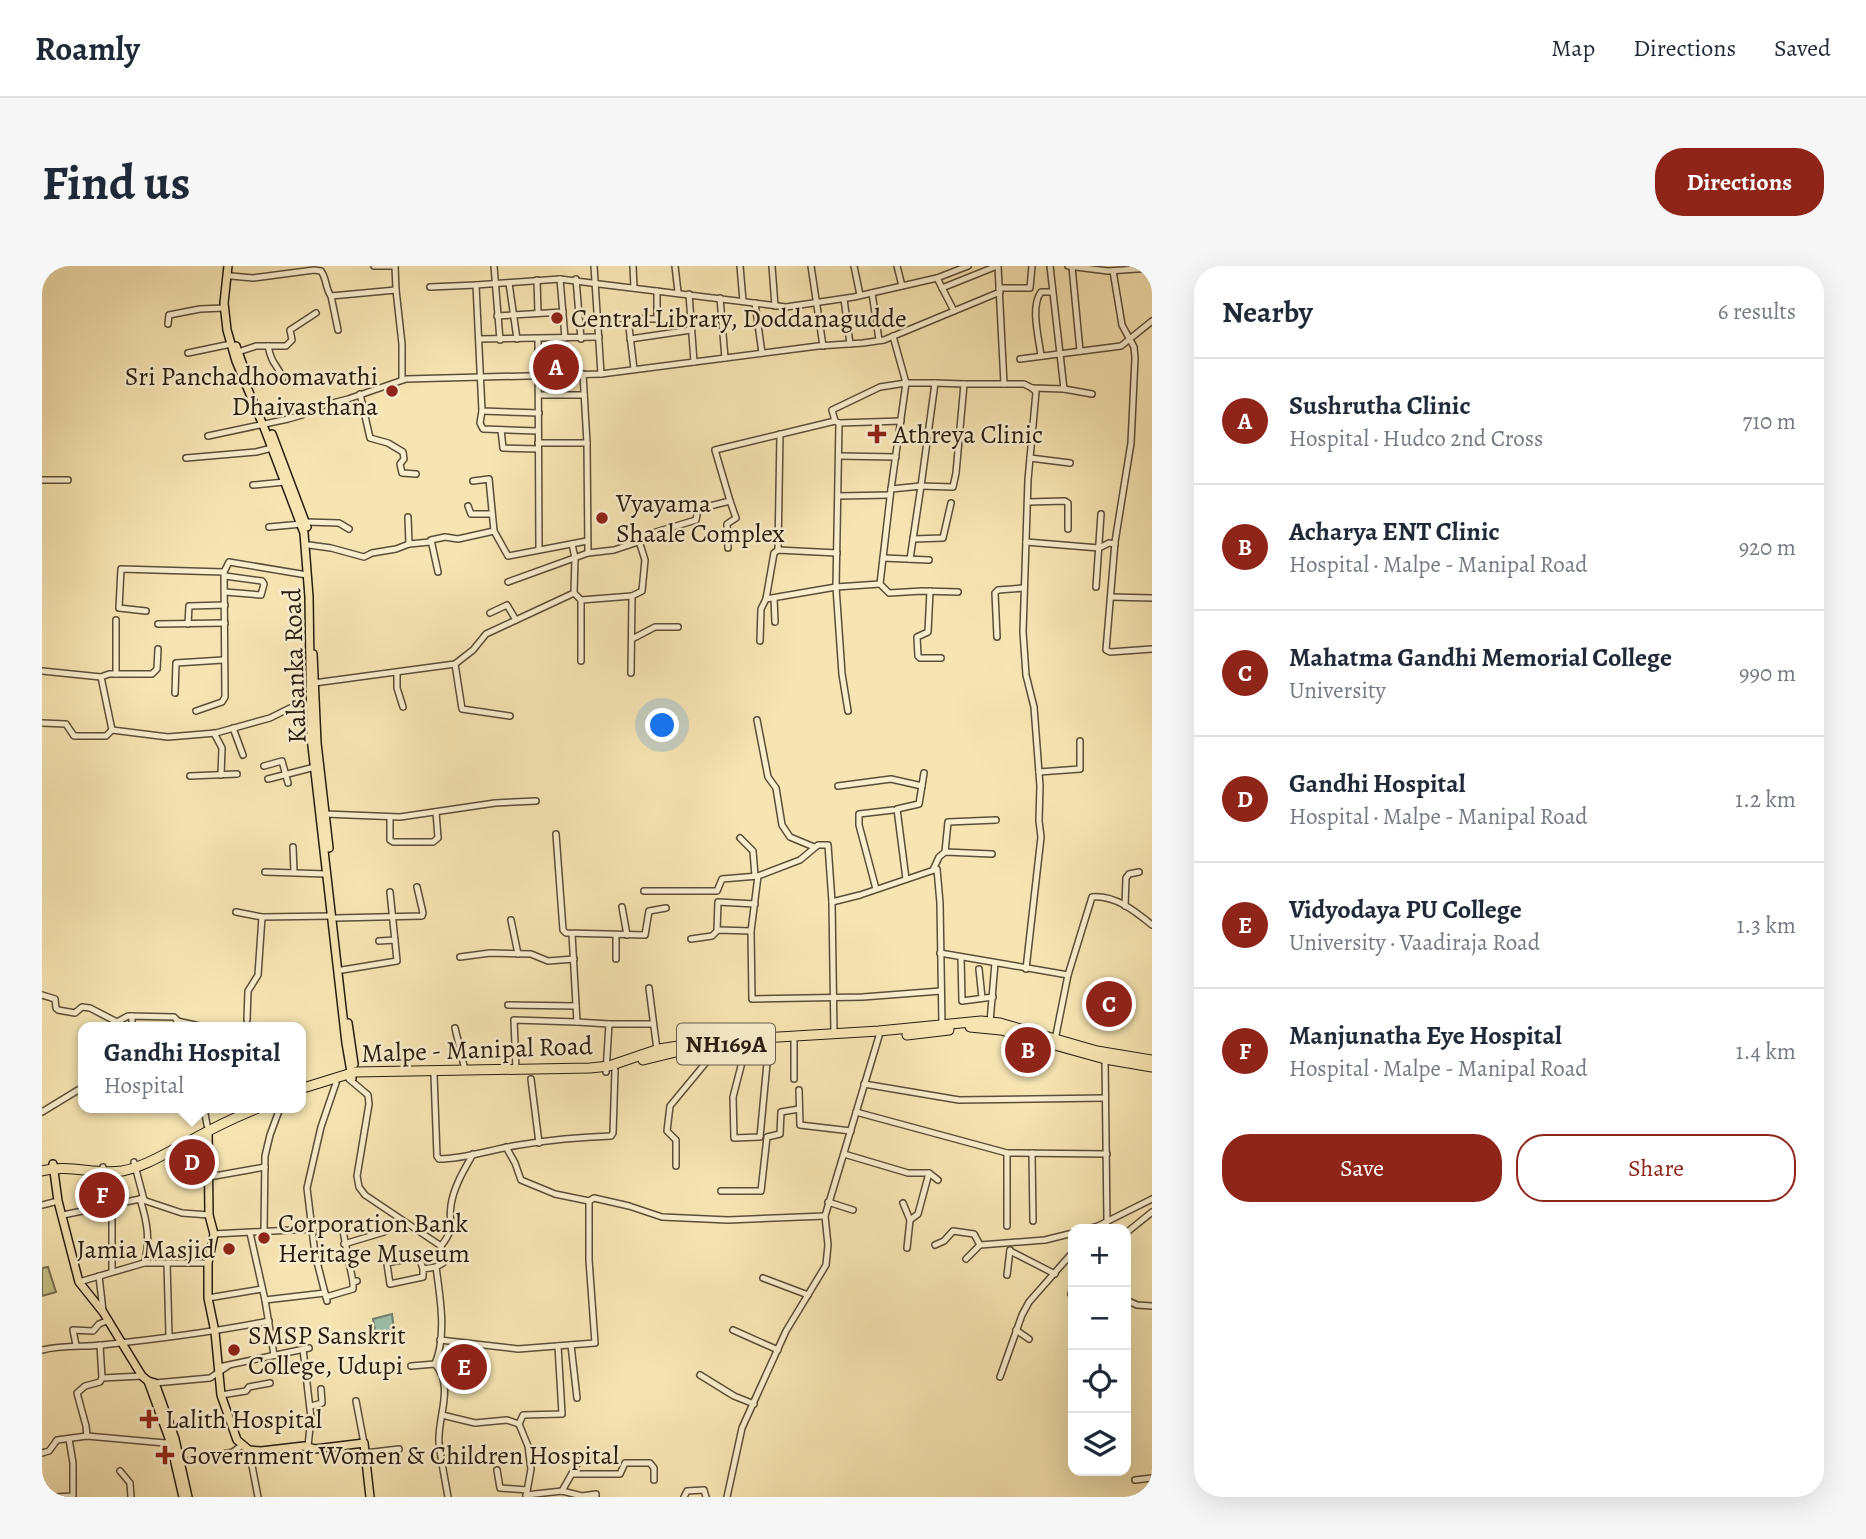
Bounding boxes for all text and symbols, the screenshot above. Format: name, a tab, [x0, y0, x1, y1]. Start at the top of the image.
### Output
text: Roamly	[35, 26, 140, 71]
text: Map	[1551, 32, 1595, 64]
text: Directions	[1633, 32, 1736, 64]
text: Saved	[1774, 32, 1831, 64]
button: Directions	[1655, 148, 1824, 216]
text: Find us	[42, 149, 190, 216]
text: Nearby	[1222, 292, 1313, 332]
text: 6 results	[1718, 296, 1796, 327]
place label: Central Library, Doddanagudde	[571, 301, 907, 336]
marker: Central Library, Doddanagudde	[549, 310, 565, 326]
pin: A	[533, 341, 579, 393]
place label: Sri Panchadhoomavathi Dhaivasthana	[125, 359, 378, 424]
marker: Sri Panchadhoomavathi Dhaivasthana	[384, 383, 400, 399]
text: Sushrutha Clinic	[1289, 388, 1471, 423]
text: A	[1238, 406, 1252, 437]
text: 710 m	[1743, 406, 1796, 437]
place label: Athreya Clinic	[892, 417, 1043, 452]
text: Hospital · Hudco 2nd Cross	[1289, 423, 1543, 454]
marker: Athreya Clinic	[867, 424, 887, 444]
place label: Vyayama Shaale Complex	[615, 486, 785, 551]
marker: Vyayama Shaale Complex	[594, 510, 610, 526]
text: Acharya ENT Clinic	[1289, 514, 1500, 549]
text: B	[1238, 532, 1252, 563]
text: 920 m	[1739, 532, 1796, 563]
text: Hospital · Malpe - Manipal Road	[1289, 549, 1588, 580]
street label: Kalsanka Road	[274, 588, 315, 744]
text: Mahatma Gandhi Memorial College	[1289, 640, 1672, 675]
text: C	[1238, 658, 1252, 689]
text: 990 m	[1739, 658, 1796, 689]
text: University	[1289, 675, 1386, 706]
your location	[645, 708, 679, 742]
text: Gandhi Hospital	[1289, 766, 1466, 801]
text: D	[1237, 784, 1253, 815]
text: 1.2 km	[1735, 784, 1796, 815]
text: Hospital · Malpe - Manipal Road	[1289, 801, 1588, 832]
text: Vidyodaya PU College	[1289, 892, 1522, 927]
text: E	[1238, 910, 1252, 941]
text: 1.3 km	[1736, 910, 1796, 941]
text: University · Vaadiraja Road	[1289, 927, 1540, 958]
pin: C	[1086, 978, 1132, 1030]
text: Manjunatha Eye Hospital	[1289, 1018, 1562, 1053]
popup	[78, 1022, 306, 1113]
road number: NH169A	[677, 1024, 775, 1064]
pin: B	[1005, 1024, 1051, 1076]
street label: Malpe - Manipal Road	[361, 1028, 593, 1071]
text: Gandhi Hospital	[104, 1035, 280, 1070]
text: F	[1239, 1036, 1251, 1067]
text: 1.4 km	[1736, 1036, 1796, 1067]
text: Hospital · Malpe - Manipal Road	[1289, 1053, 1588, 1084]
text: Hospital	[104, 1070, 184, 1101]
button: Save	[1222, 1134, 1502, 1202]
button: Share	[1516, 1134, 1796, 1202]
pin: D	[169, 1136, 215, 1188]
pin: F	[79, 1169, 125, 1221]
place label: Corporation Bank Heritage Museum	[278, 1206, 470, 1271]
map controls	[1068, 1224, 1131, 1476]
button: +	[1068, 1224, 1131, 1287]
marker: Corporation Bank Heritage Museum	[256, 1230, 272, 1246]
place label: Jamia Masjid	[77, 1232, 215, 1267]
marker: Jamia Masjid	[221, 1241, 237, 1257]
button: −	[1068, 1287, 1131, 1350]
place label: SMSP Sanskrit College, Udupi	[248, 1318, 406, 1383]
pin: E	[441, 1341, 487, 1393]
marker: SMSP Sanskrit College, Udupi	[226, 1342, 242, 1358]
button: locate	[1068, 1350, 1131, 1413]
place label: Lalith Hospital	[165, 1402, 322, 1437]
marker: Lalith Hospital	[139, 1409, 159, 1429]
button: layers	[1068, 1413, 1131, 1476]
place label: Government Women & Children Hospital	[181, 1438, 619, 1473]
marker: Government Women & Children Hospital	[155, 1445, 175, 1465]

